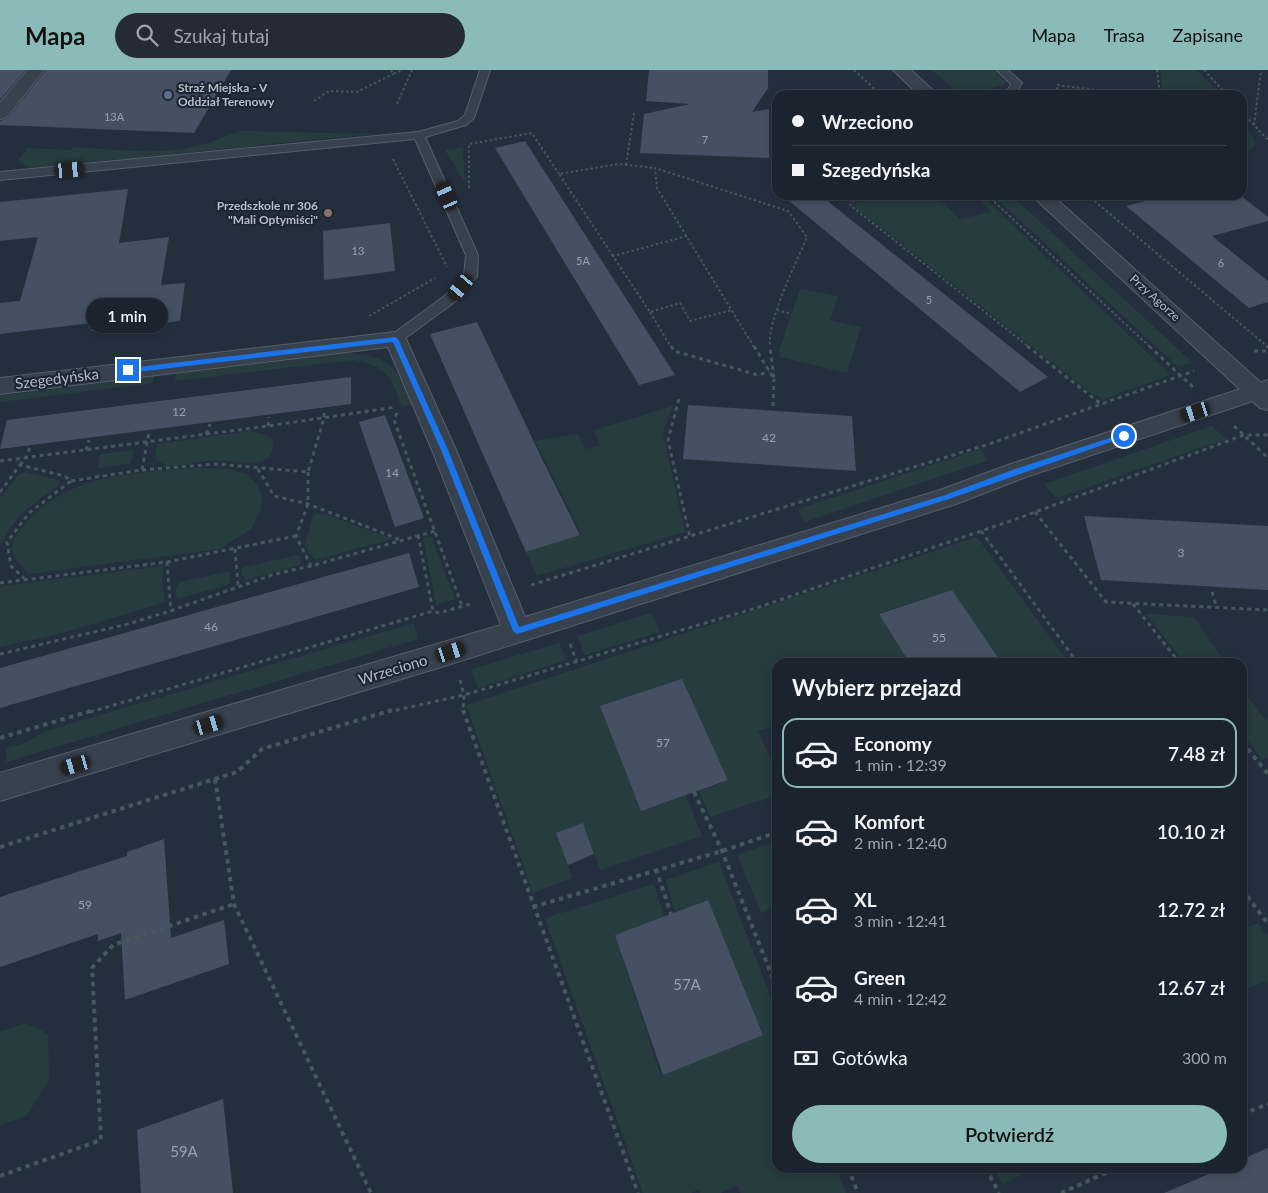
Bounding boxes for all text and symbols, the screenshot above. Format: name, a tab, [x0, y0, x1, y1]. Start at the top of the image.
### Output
search box	[115, 13, 465, 58]
text: Mapa	[25, 21, 85, 50]
icon: search	[133, 21, 161, 49]
text: Szukaj tutaj	[173, 24, 269, 47]
text: Mapa	[1031, 24, 1076, 46]
text: Trasa	[1104, 24, 1145, 46]
text: Zapisane	[1173, 24, 1243, 46]
place label: Straż Miejska - V Oddział Terenowy	[178, 80, 275, 109]
marker: Straż Miejska - V Oddział Terenowy	[162, 89, 174, 101]
house number: 13A	[104, 110, 125, 123]
text: Wrzeciono	[822, 110, 913, 133]
house number: 7	[702, 133, 708, 146]
text: Szegedyńska	[822, 158, 931, 181]
car	[54, 161, 85, 179]
car	[434, 179, 459, 213]
place label: Przedszkole nr 306 "Mali Optymiści"	[217, 198, 318, 227]
marker: Przedszkole nr 306 "Mali Optymiści"	[322, 207, 334, 219]
house number: 13	[352, 244, 364, 257]
house number: 5A	[576, 254, 590, 267]
house number: 6	[1218, 256, 1224, 269]
car	[445, 271, 476, 303]
street label: Przy Agorze	[1127, 271, 1184, 324]
house number: 5	[926, 293, 932, 306]
callout: 1 min	[87, 298, 169, 332]
text: 1 min	[107, 306, 147, 325]
route end	[117, 359, 139, 381]
street label: Szegedyńska	[14, 364, 100, 392]
car	[1179, 400, 1212, 424]
house number: 12	[172, 404, 186, 419]
route start	[1113, 425, 1135, 447]
house number: 42	[762, 430, 776, 445]
house number: 14	[385, 465, 399, 480]
house number: 3	[1178, 545, 1185, 560]
house number: 46	[204, 619, 218, 634]
house number: 55	[932, 630, 946, 645]
car	[434, 640, 467, 664]
street label: Wrzeciono	[356, 650, 429, 688]
text: Wybierz przejazd	[792, 674, 961, 701]
car	[192, 714, 225, 736]
icon: car	[794, 731, 839, 776]
text: Economy	[854, 732, 932, 755]
house number: 57	[656, 735, 670, 750]
text: 7.48 zł	[1168, 742, 1225, 765]
car	[59, 754, 92, 776]
text: 1 min · 12:39	[854, 755, 947, 774]
icon: car	[794, 809, 839, 854]
text: Komfort	[854, 810, 925, 833]
text: 10.10 zł	[1157, 820, 1225, 843]
text: 2 min · 12:40	[854, 833, 947, 852]
icon: car	[794, 887, 839, 932]
text: XL	[854, 888, 877, 911]
house number: 59	[78, 897, 92, 912]
text: 12.72 zł	[1157, 898, 1225, 921]
text: 3 min · 12:41	[854, 911, 947, 930]
icon: car	[794, 965, 839, 1010]
text: Green	[854, 966, 905, 989]
house number: 57A	[673, 975, 702, 993]
text: 12.67 zł	[1157, 976, 1225, 999]
text: 4 min · 12:42	[854, 989, 947, 1008]
icon: cash	[792, 1044, 820, 1072]
text: Gotówka	[832, 1046, 908, 1069]
text: 300 m	[1182, 1048, 1227, 1067]
button: Potwierdź	[792, 1105, 1227, 1163]
house number: 59A	[170, 1142, 199, 1160]

